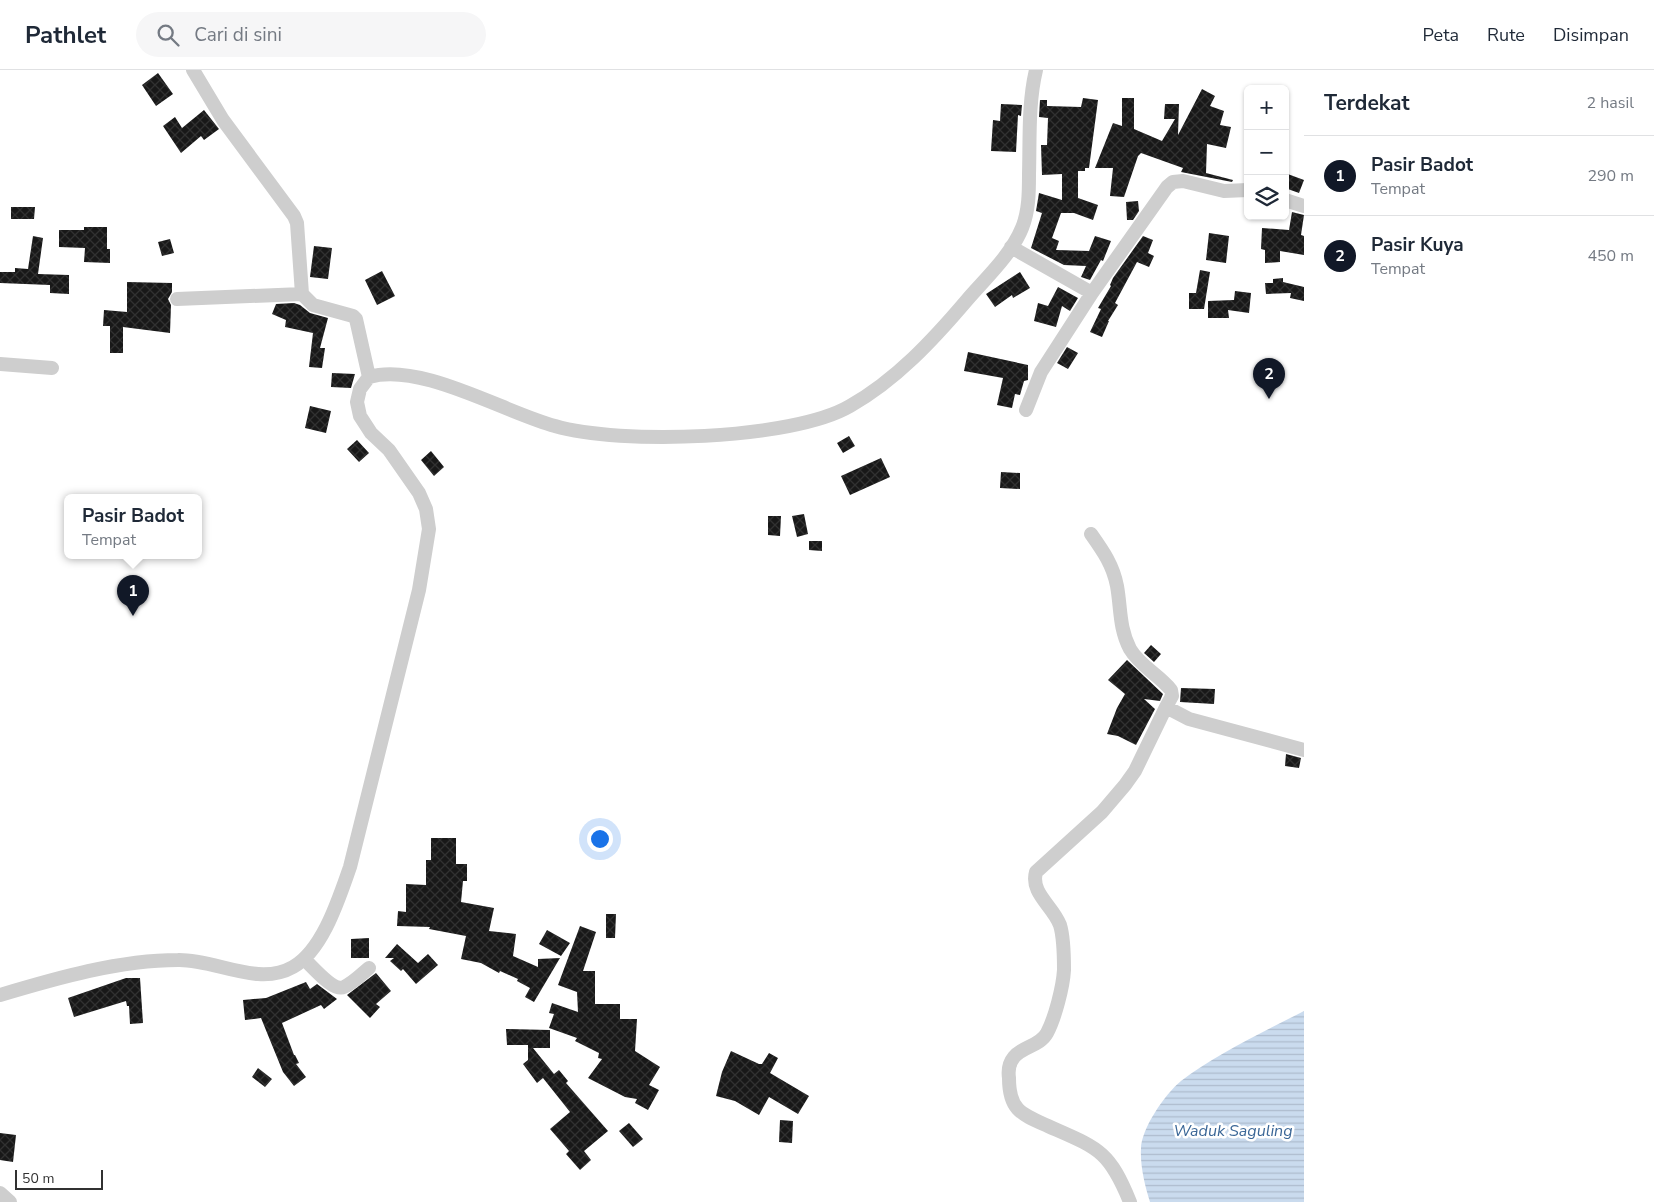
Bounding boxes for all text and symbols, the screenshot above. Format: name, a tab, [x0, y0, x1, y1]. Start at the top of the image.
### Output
search box	[136, 12, 486, 57]
text: Pathlet	[25, 19, 106, 51]
icon: search	[154, 21, 182, 49]
text: Cari di sini	[194, 22, 282, 48]
text: Peta	[1423, 23, 1459, 47]
text: Rute	[1487, 23, 1525, 47]
text: Disimpan	[1553, 23, 1629, 47]
map controls	[1244, 85, 1289, 220]
button: +	[1244, 85, 1289, 130]
text: Terdekat	[1324, 89, 1410, 117]
text: 2 hasil	[1587, 92, 1634, 114]
button: −	[1244, 130, 1289, 175]
text: Pasir Badot	[1371, 152, 1473, 178]
text: 1	[1335, 165, 1345, 187]
text: 290 m	[1587, 165, 1634, 187]
button: layers	[1244, 175, 1289, 220]
text: Tempat	[1371, 178, 1425, 200]
text: Pasir Kuya	[1371, 232, 1464, 258]
text: 2	[1335, 245, 1345, 267]
text: 450 m	[1587, 245, 1634, 267]
text: Tempat	[1371, 258, 1425, 280]
pin: 2	[1253, 358, 1285, 399]
popup	[64, 494, 202, 559]
text: Pasir Badot	[82, 503, 184, 529]
text: Tempat	[82, 529, 136, 551]
pin: 1	[117, 575, 149, 616]
your location	[587, 826, 613, 852]
water label: Waduk Saguling	[1173, 1120, 1293, 1142]
scale bar	[15, 1167, 102, 1190]
text: 50 m	[22, 1169, 54, 1188]

